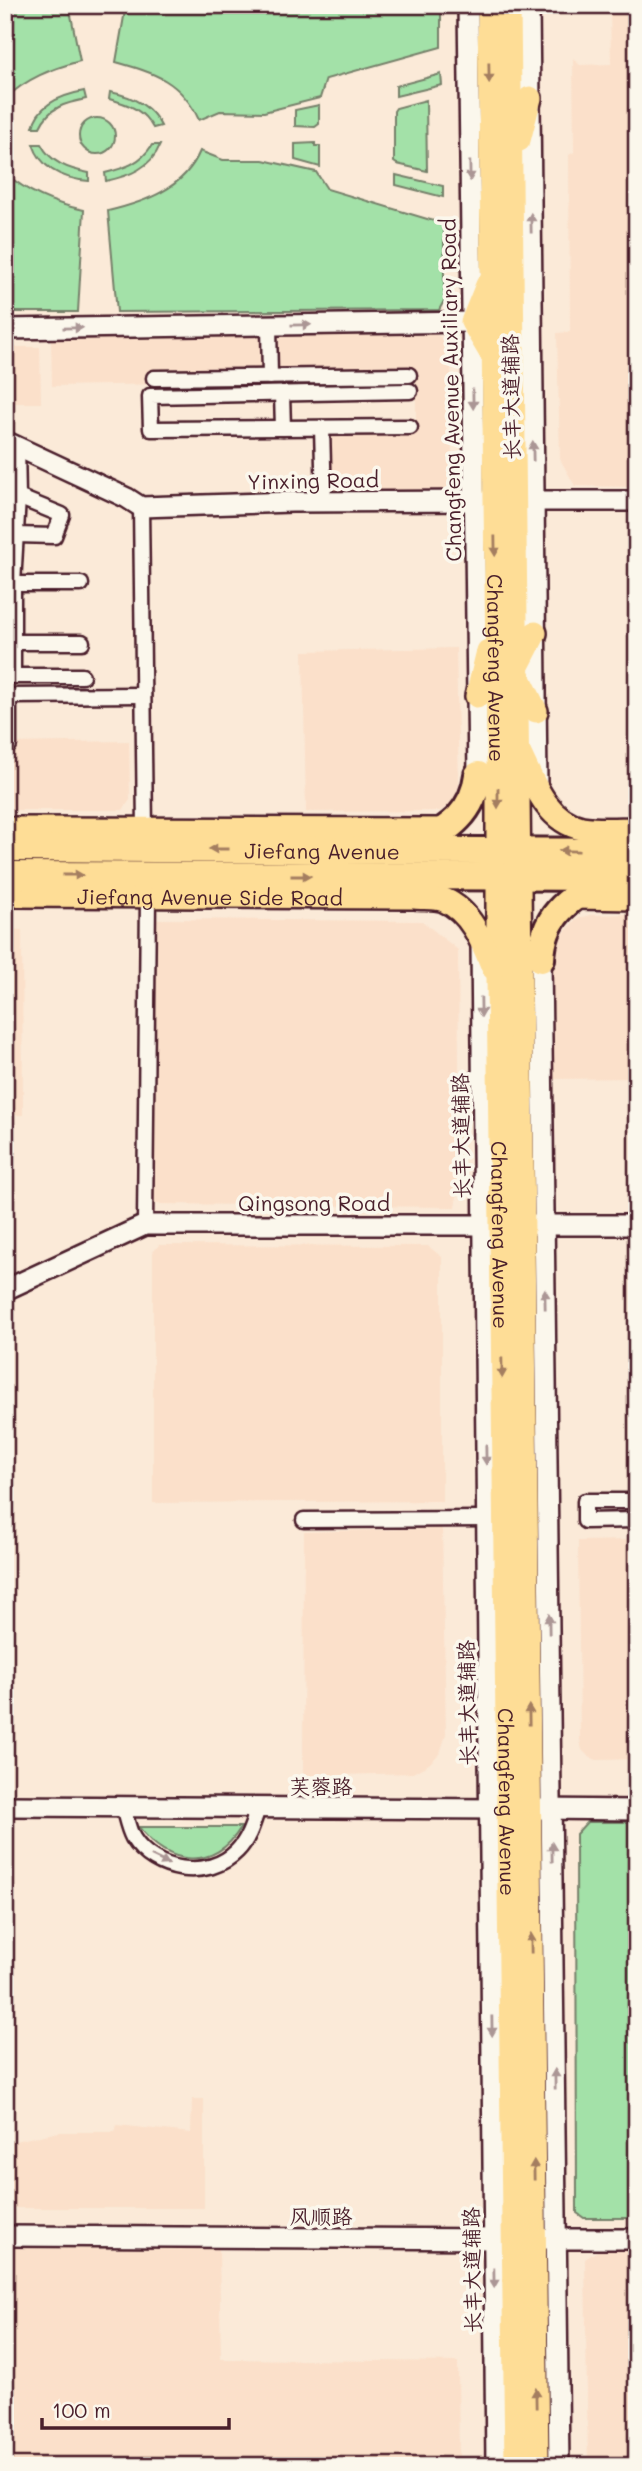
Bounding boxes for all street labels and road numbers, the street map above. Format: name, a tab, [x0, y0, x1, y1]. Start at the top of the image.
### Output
street label: Changfeng Avenue Auxiliary Road	[434, 218, 466, 562]
street label: 长丰大道辅路	[495, 334, 525, 460]
street label: Yinxing Road	[247, 465, 379, 495]
street label: Changfeng Avenue	[482, 574, 512, 762]
street label: Jiefang Avenue	[244, 836, 400, 864]
street label: Jiefang Avenue Side Road	[77, 882, 343, 910]
street label: 长丰大道辅路	[445, 1073, 475, 1199]
street label: Changfeng Avenue	[486, 1141, 516, 1329]
street label: Qingsong Road	[238, 1189, 390, 1216]
street label: 长丰大道辅路	[451, 1640, 481, 1766]
street label: Changfeng Avenue	[493, 1708, 523, 1896]
street label: 芙蓉路	[290, 1772, 353, 1799]
street label: 风顺路	[290, 2202, 353, 2229]
street label: 长丰大道辅路	[456, 2207, 486, 2333]

